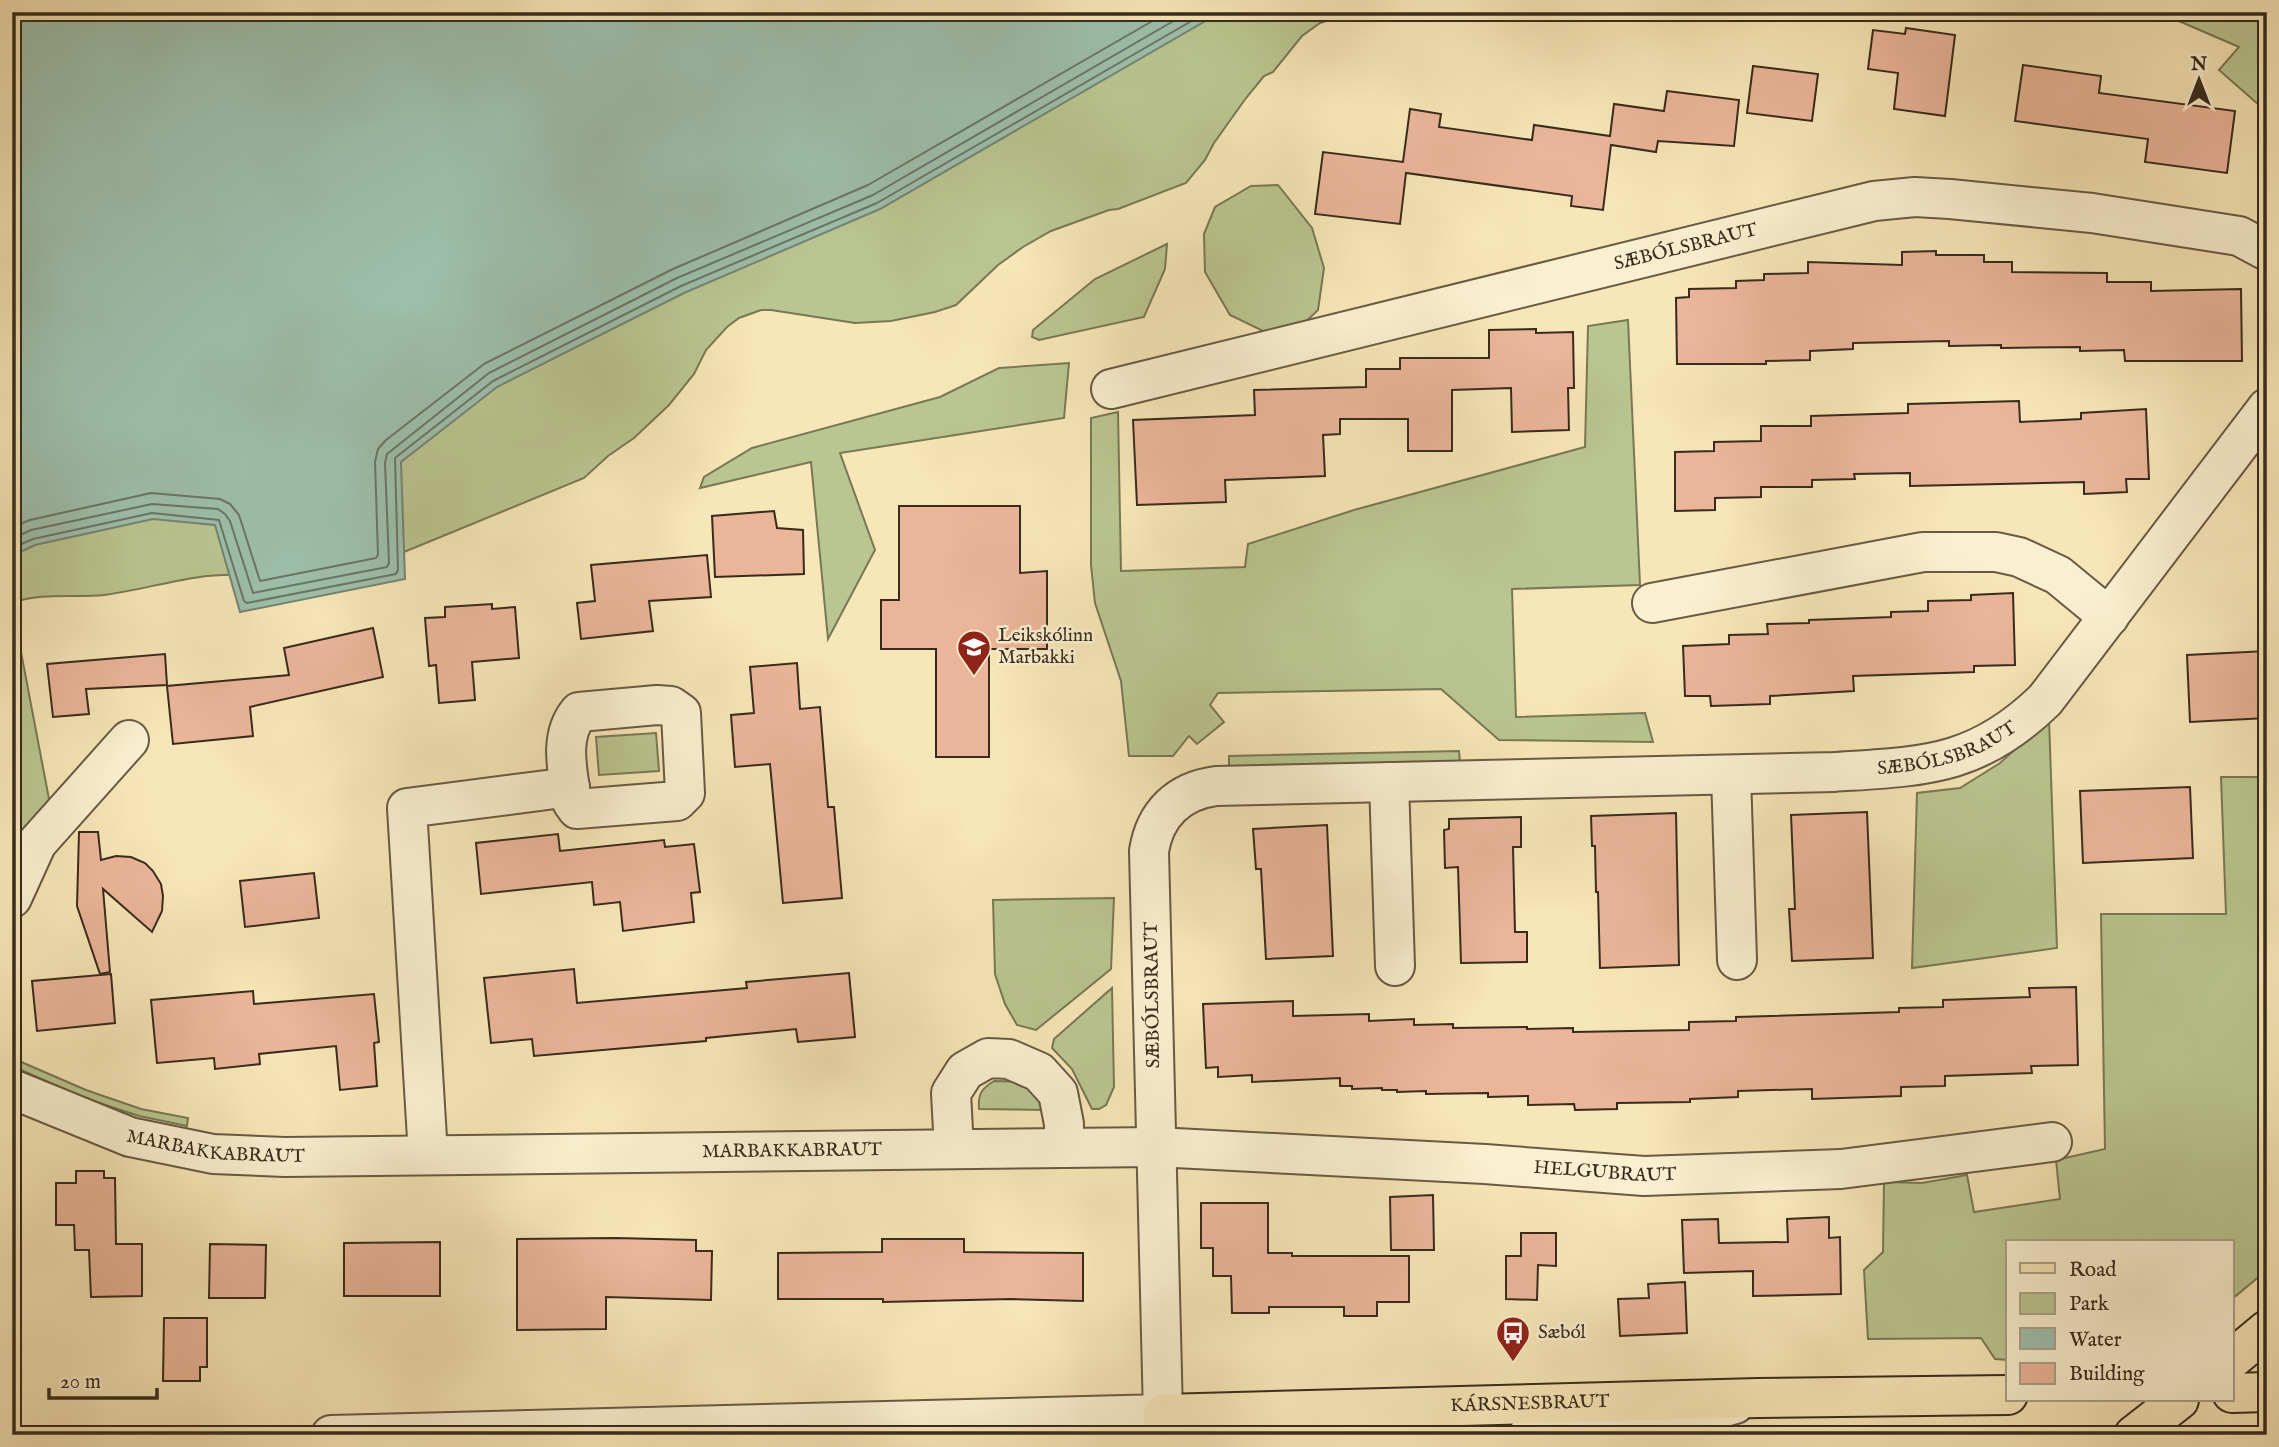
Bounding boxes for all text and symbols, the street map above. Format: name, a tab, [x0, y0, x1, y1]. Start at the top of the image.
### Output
north arrow	[2164, 46, 2234, 116]
text: N	[2190, 53, 2208, 77]
street label: SÆBÓLSBRAUT	[1612, 218, 1760, 277]
place label: Leikskólinn Marbakki	[998, 624, 1093, 670]
school or university icon: Leikskólinn Marbakki	[955, 628, 993, 677]
street label: SÆBÓLSBRAUT	[1876, 716, 2022, 781]
street label: SÆBÓLSBRAUT	[1139, 921, 1166, 1069]
street label: MARBAKKABRAUT	[124, 1125, 305, 1169]
street label: MARBAKKABRAUT	[702, 1138, 882, 1164]
street label: HELGUBRAUT	[1533, 1156, 1677, 1188]
legend	[2006, 1240, 2234, 1402]
text: Road	[2069, 1257, 2117, 1284]
text: Park	[2069, 1291, 2110, 1318]
bus stop icon: Sæból	[1494, 1314, 1532, 1363]
place label: Sæból	[1538, 1321, 1587, 1345]
text: Water	[2069, 1327, 2122, 1354]
scale bar	[49, 1356, 158, 1400]
text: Building	[2069, 1361, 2145, 1388]
text: 20 m	[60, 1369, 101, 1396]
street label: KÁRSNESBRAUT	[1450, 1390, 1610, 1418]

